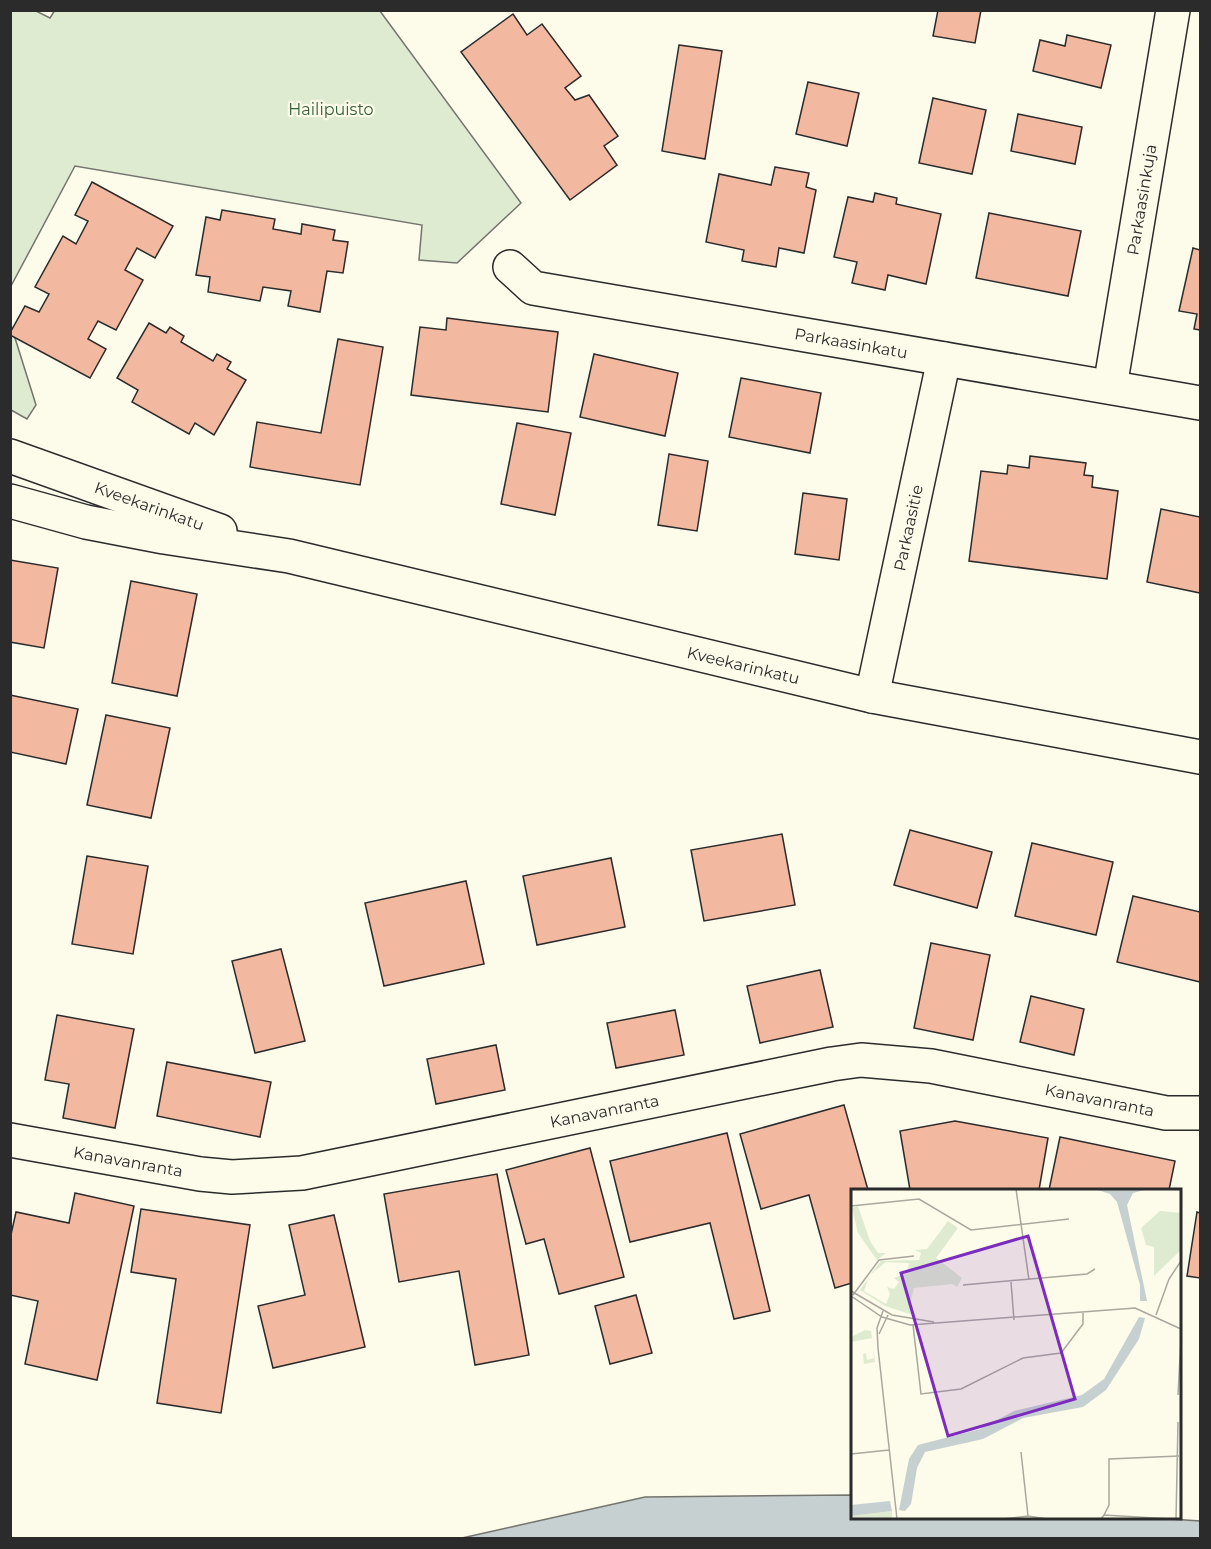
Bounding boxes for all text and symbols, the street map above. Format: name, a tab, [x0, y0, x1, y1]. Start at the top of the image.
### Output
park label: Hailipuisto	[288, 100, 374, 119]
street label: Parkaasinkuja	[1123, 143, 1160, 257]
street label: Parkaasinkatu	[793, 324, 909, 362]
street label: Kveekarinkatu	[92, 477, 207, 534]
street label: Parkaasitie	[889, 483, 926, 573]
street label: Kveekarinkatu	[685, 642, 802, 688]
street label: Kanavanranta	[1043, 1080, 1156, 1120]
street label: Kanavanranta	[548, 1090, 661, 1131]
street label: Kanavanranta	[72, 1142, 184, 1180]
inset map	[851, 1189, 1181, 1519]

